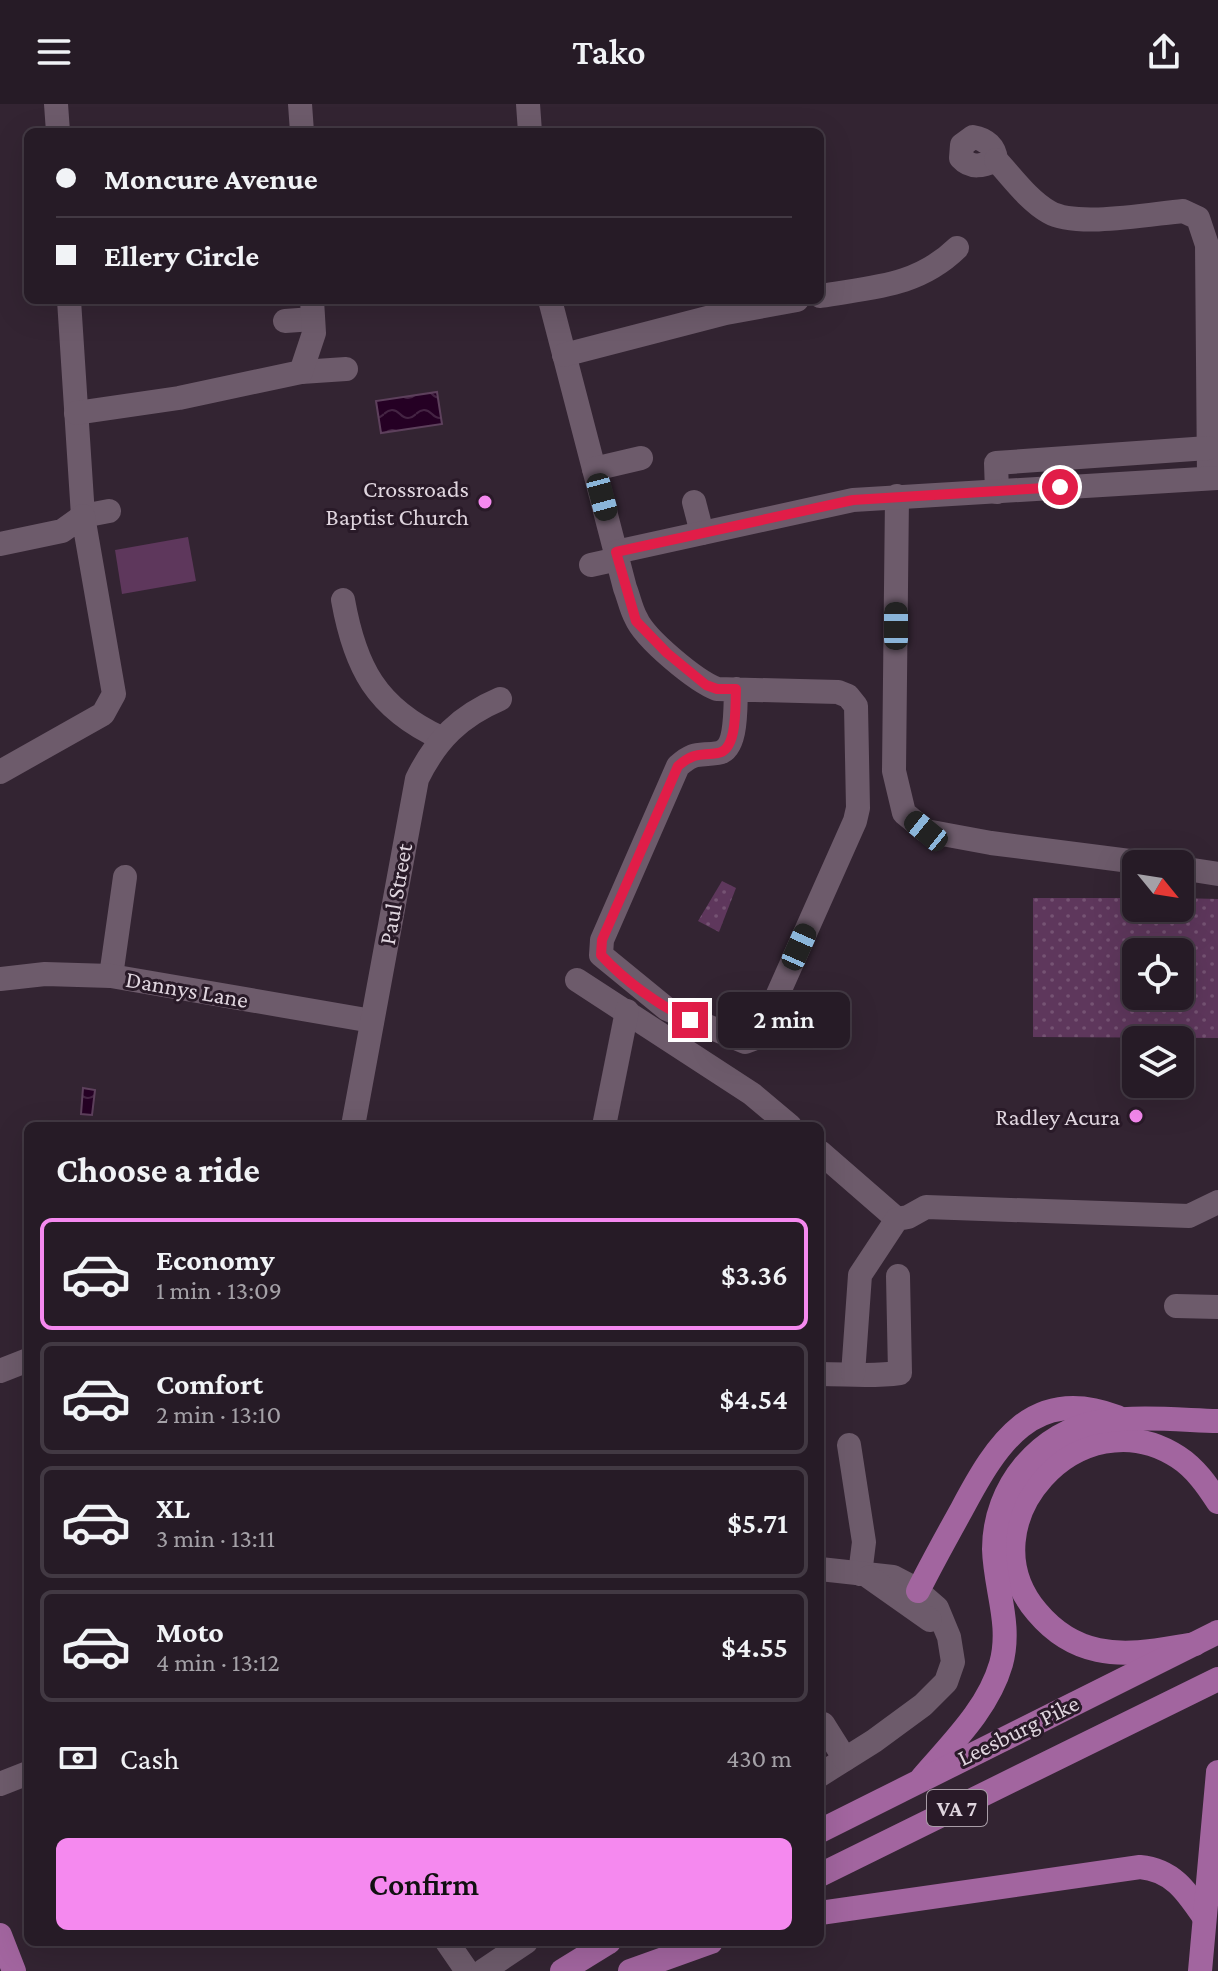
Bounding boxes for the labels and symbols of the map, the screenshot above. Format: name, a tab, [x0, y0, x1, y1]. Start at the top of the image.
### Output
route start	[1042, 469, 1078, 505]
car	[584, 471, 620, 523]
place label: Crossroads Baptist Church	[326, 475, 469, 530]
marker: Crossroads Baptist Church	[476, 493, 494, 511]
car	[884, 602, 908, 650]
car	[900, 807, 952, 855]
street label: Paul Street	[373, 840, 417, 947]
north arrow	[1122, 850, 1194, 922]
car	[778, 920, 820, 974]
street label: Dannys Lane	[124, 965, 250, 1013]
callout: 2 min	[718, 992, 850, 1048]
route end	[672, 1002, 708, 1038]
place label: Radley Acura	[995, 1103, 1120, 1130]
marker: Radley Acura	[1127, 1107, 1145, 1125]
street label: Leesburg Pike	[953, 1689, 1083, 1771]
road number: VA 7	[927, 1790, 987, 1826]

